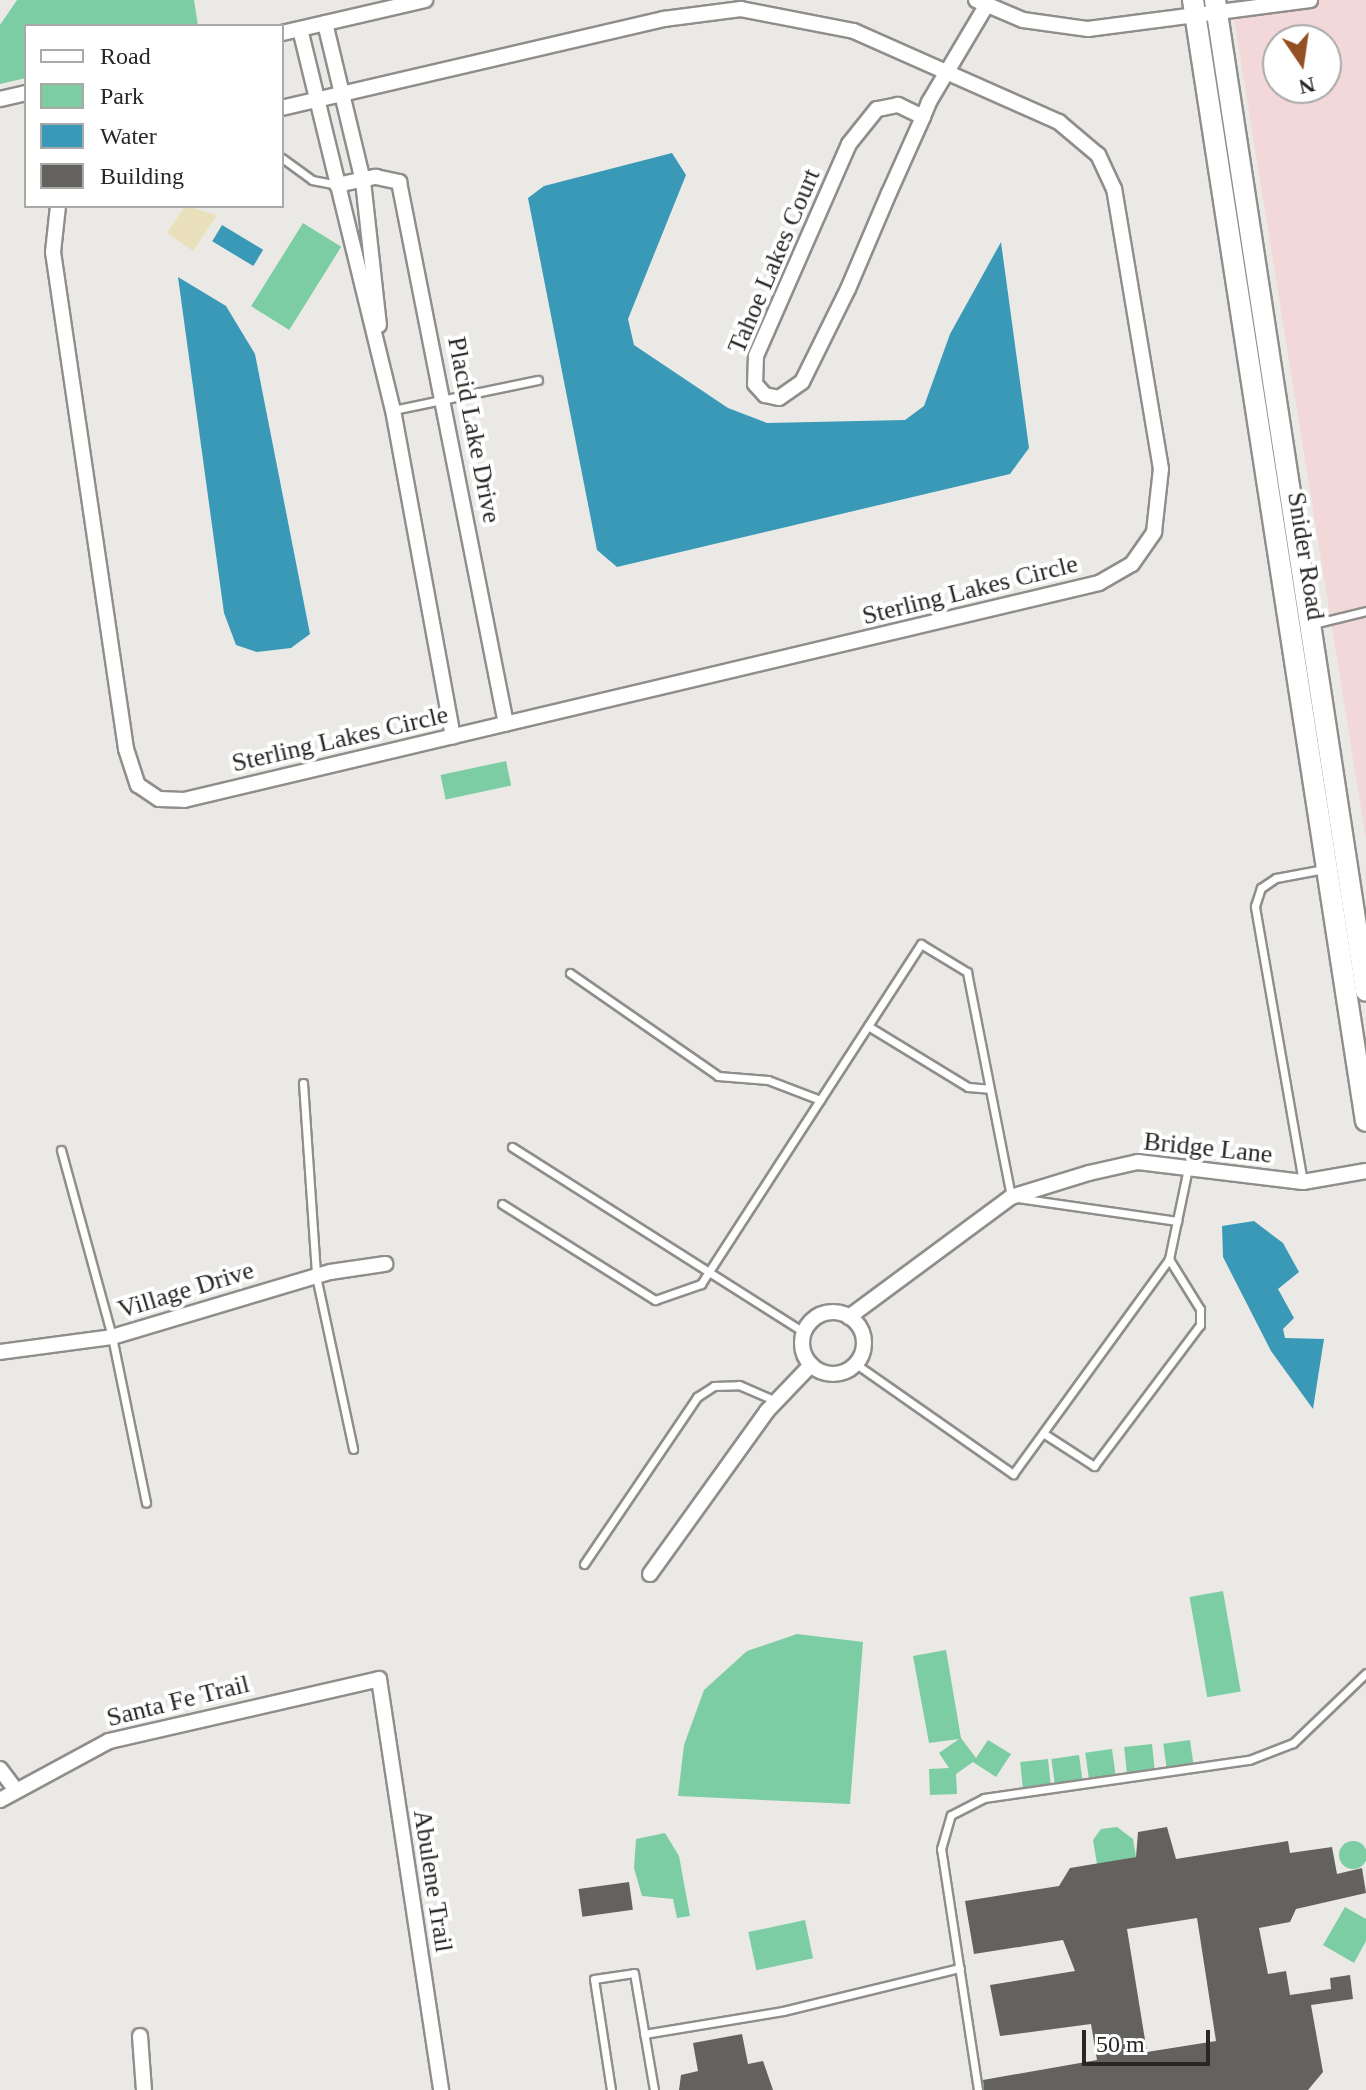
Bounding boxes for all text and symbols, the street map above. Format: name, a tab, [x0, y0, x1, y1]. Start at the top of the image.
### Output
legend	[24, 24, 284, 208]
north arrow	[1262, 24, 1342, 104]
text: Road	[100, 43, 151, 69]
text: N	[1297, 72, 1318, 100]
text: Park	[100, 83, 144, 109]
text: Water	[100, 123, 157, 149]
text: Building	[100, 163, 184, 189]
street label: Tahoe Lakes Court	[721, 164, 827, 358]
street label: Placid Lake Drive	[441, 334, 507, 526]
street label: Snider Road	[1280, 490, 1332, 622]
street label: Sterling Lakes Circle	[859, 548, 1081, 632]
street label: Sterling Lakes Circle	[229, 699, 451, 779]
street label: Bridge Lane	[1142, 1126, 1274, 1170]
street label: Village Drive	[114, 1255, 258, 1325]
street label: Santa Fe Trail	[103, 1668, 253, 1734]
street label: Abulene Trail	[406, 1807, 460, 1955]
scale bar	[1086, 2014, 1214, 2064]
text: 50 m	[1096, 2031, 1145, 2057]

